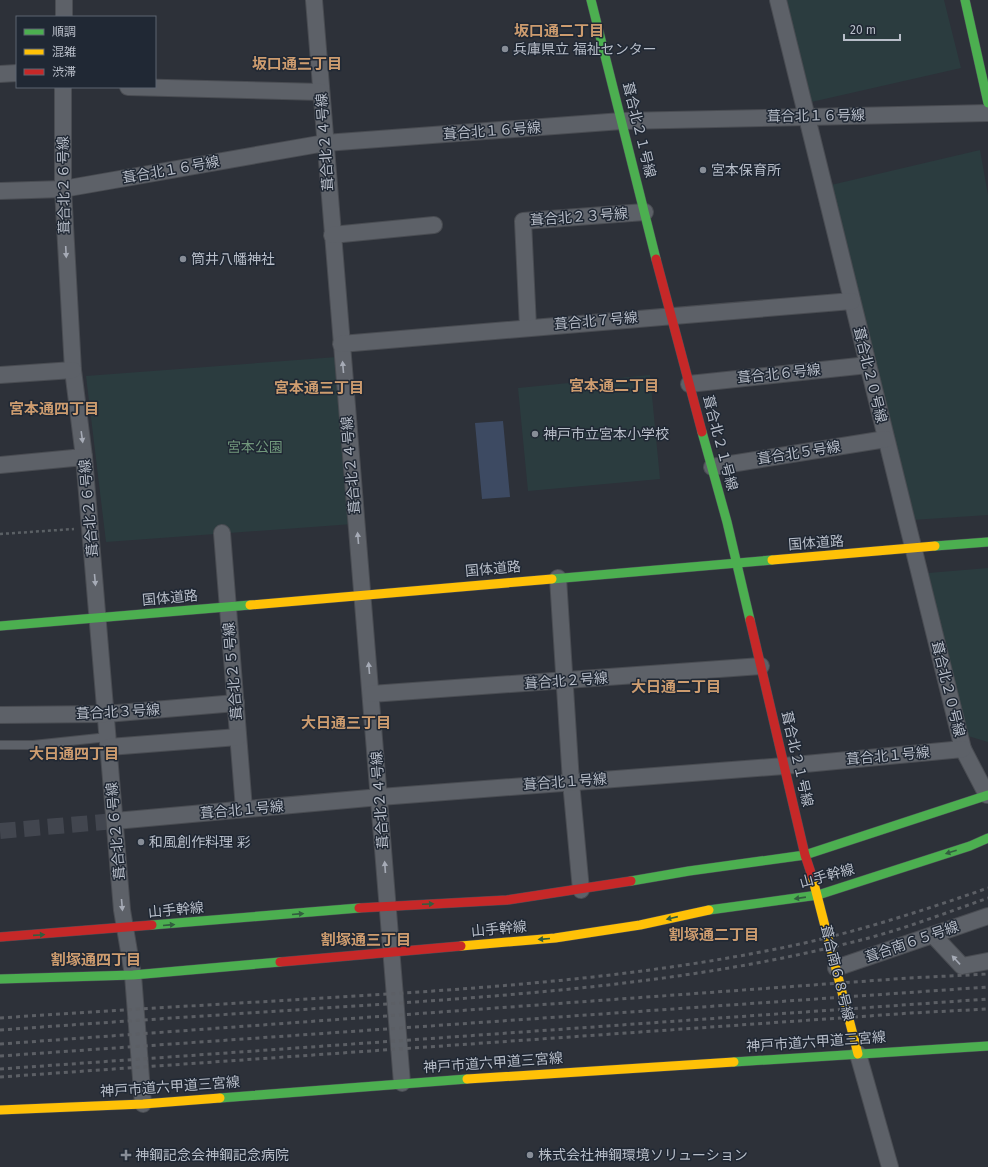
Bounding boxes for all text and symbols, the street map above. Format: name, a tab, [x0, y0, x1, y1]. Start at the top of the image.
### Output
legend	[16, 16, 156, 88]
scale bar	[844, 16, 900, 42]
district label: 坂口通二丁目	[514, 22, 604, 40]
text: 20 m	[850, 23, 876, 37]
text: 順調	[52, 25, 76, 39]
place label: 兵庫県立 福祉センター	[513, 41, 657, 58]
marker: 兵庫県立 福祉センター	[500, 44, 510, 54]
text: 混雑	[52, 45, 76, 59]
district label: 坂口通三丁目	[252, 55, 342, 73]
text: 渋滞	[52, 65, 76, 79]
street label: 葺合北２１号線	[619, 80, 659, 180]
street label: 葺合北２４号線	[313, 93, 337, 191]
street label: 葺合北１６号線	[767, 107, 865, 125]
street label: 葺合北１６号線	[443, 119, 541, 143]
street label: 葺合北２６号線	[55, 136, 73, 234]
street label: 葺合北１６号線	[121, 153, 221, 187]
place label: 宮本保育所	[711, 162, 781, 179]
marker: 宮本保育所	[698, 165, 708, 175]
street label: 葺合北２３号線	[530, 205, 628, 229]
one-way arrow	[63, 246, 69, 259]
place label: 筒井八幡神社	[191, 251, 275, 268]
marker: 筒井八幡神社	[178, 254, 188, 264]
street label: 葺合北７号線	[553, 309, 639, 333]
street label: 葺合北２０号線	[850, 325, 890, 425]
one-way arrow	[340, 361, 346, 373]
street label: 葺合北６号線	[736, 361, 822, 387]
district label: 宮本通二丁目	[569, 377, 659, 395]
district label: 宮本通三丁目	[274, 379, 364, 397]
street label: 葺合北２１号線	[699, 393, 741, 493]
district label: 宮本通四丁目	[9, 400, 99, 418]
street label: 葺合北２４号線	[338, 415, 364, 515]
place label: 神戸市立宮本小学校	[543, 426, 669, 443]
marker: 神戸市立宮本小学校	[530, 429, 540, 439]
one-way arrow	[78, 431, 85, 443]
street label: 葺合北５号線	[756, 438, 842, 468]
park label: 宮本公園	[227, 439, 283, 456]
street label: 葺合北２６号線	[76, 458, 102, 558]
one-way arrow	[354, 532, 361, 545]
street label: 国体道路	[787, 533, 845, 553]
street label: 国体道路	[464, 558, 522, 580]
one-way arrow	[92, 574, 99, 586]
street label: 国体道路	[141, 587, 199, 609]
street label: 葺合北２５号線	[220, 621, 246, 721]
street label: 葺合北２０号線	[928, 639, 968, 739]
one-way arrow	[365, 662, 372, 674]
street label: 葺合北２号線	[524, 670, 608, 692]
district label: 大日通二丁目	[631, 678, 721, 696]
street label: 葺合北３号線	[76, 701, 160, 723]
street label: 葺合北２１号線	[778, 709, 816, 809]
district label: 大日通三丁目	[301, 714, 391, 732]
street label: 葺合北１号線	[845, 744, 931, 768]
district label: 大日通四丁目	[29, 745, 119, 763]
street label: 葺合北２４号線	[368, 751, 392, 849]
street label: 葺合北１号線	[523, 771, 607, 793]
street label: 葺合北２６号線	[103, 781, 129, 881]
street label: 葺合北１号線	[199, 798, 285, 822]
place label: 和風創作料理 彩	[149, 834, 251, 851]
marker: 和風創作料理 彩	[136, 837, 146, 847]
one-way arrow	[945, 849, 957, 855]
one-way arrow	[381, 861, 388, 873]
street label: 山手幹線	[798, 861, 856, 891]
one-way arrow	[794, 895, 807, 901]
one-way arrow	[119, 899, 125, 911]
street label: 山手幹線	[147, 899, 205, 921]
one-way arrow	[422, 901, 434, 908]
one-way arrow	[292, 910, 304, 917]
one-way arrow	[666, 915, 678, 921]
street label: 山手幹線	[470, 918, 528, 940]
street label: 葺合南６５号線	[863, 918, 961, 966]
one-way arrow	[163, 921, 175, 928]
street label: 葺合南６８号線	[817, 923, 857, 1023]
district label: 割塚通二丁目	[669, 926, 759, 944]
one-way arrow	[33, 931, 45, 938]
district label: 割塚通三丁目	[321, 931, 411, 949]
one-way arrow	[538, 935, 550, 942]
district label: 割塚通四丁目	[51, 951, 141, 969]
one-way arrow	[952, 955, 961, 965]
street label: 神戸市道六甲道三宮線	[746, 1029, 886, 1055]
street label: 神戸市道六甲道三宮線	[423, 1050, 563, 1076]
street label: 神戸市道六甲道三宮線	[100, 1074, 240, 1100]
place label: 神鋼記念会神鋼記念病院	[135, 1147, 289, 1164]
place label: 株式会社神鋼環境ソリューション	[538, 1147, 748, 1164]
marker: 神鋼記念会神鋼記念病院	[120, 1149, 132, 1161]
marker: 株式会社神鋼環境ソリューション	[525, 1150, 535, 1160]

